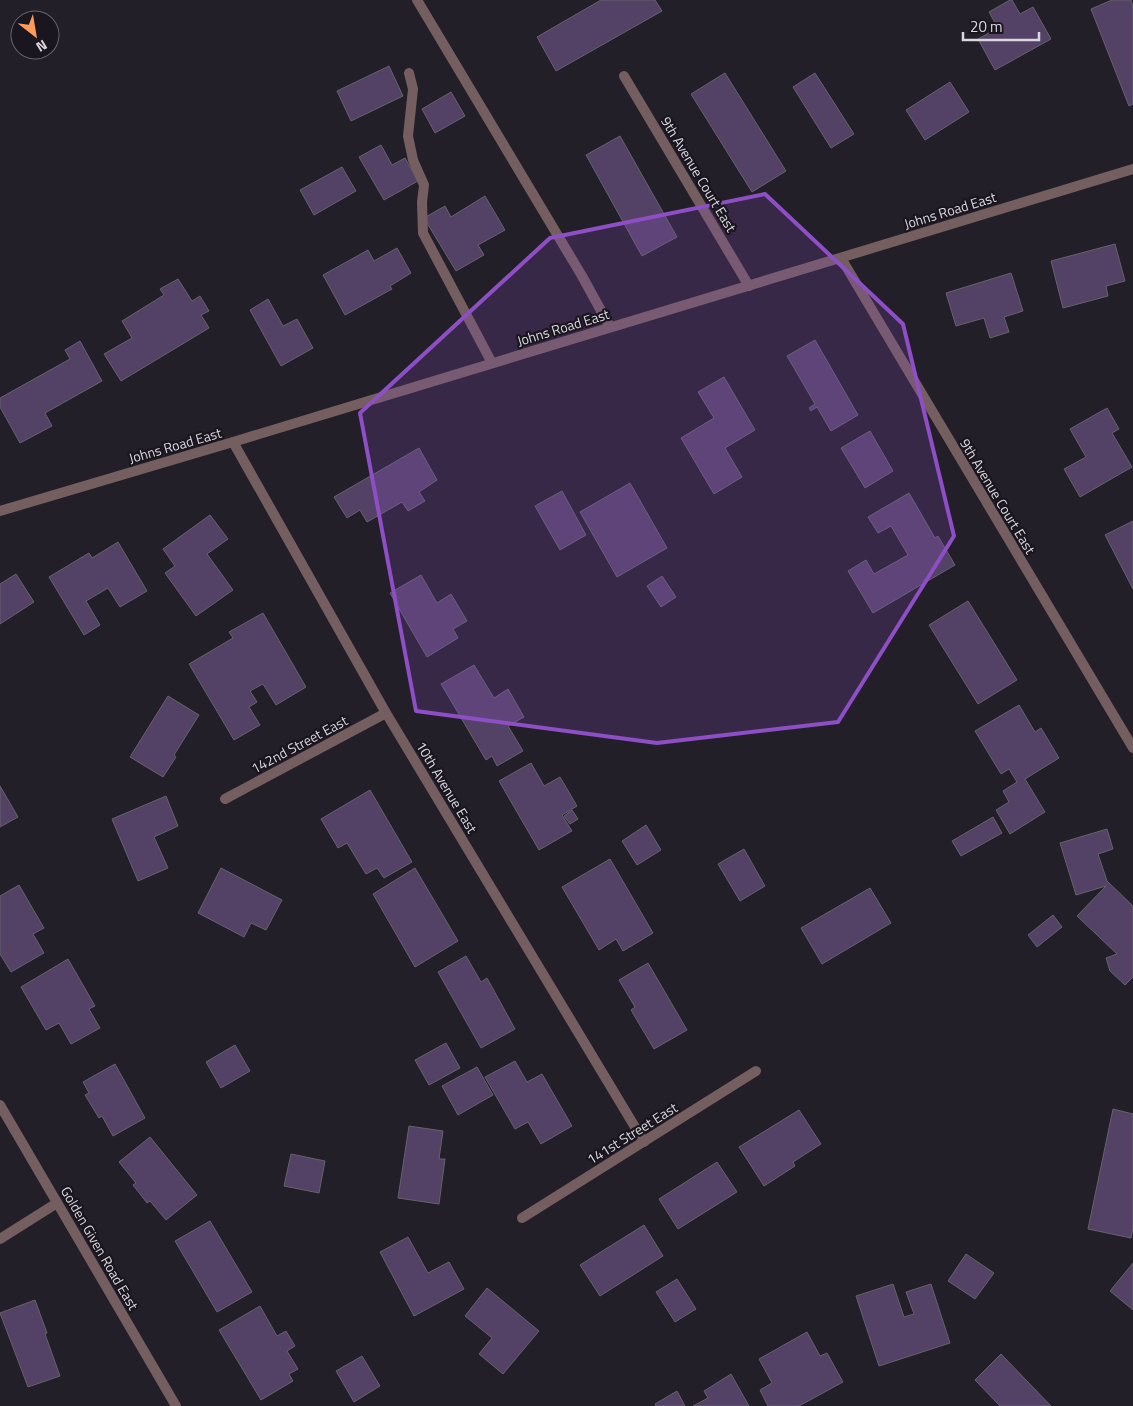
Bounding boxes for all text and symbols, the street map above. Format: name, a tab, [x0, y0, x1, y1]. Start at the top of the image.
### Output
north arrow	[10, 10, 60, 60]
scale bar	[963, 10, 1039, 42]
text: 20 m	[970, 15, 1003, 38]
text: N	[32, 35, 52, 58]
street label: 9th Avenue Court East	[656, 112, 742, 236]
street label: Johns Road East	[901, 186, 999, 234]
street label: Johns Road East	[514, 303, 612, 351]
street label: Johns Road East	[126, 422, 224, 468]
street label: 9th Avenue Court East	[955, 434, 1041, 558]
street label: 142nd Street East	[247, 710, 351, 778]
street label: 10th Avenue East	[411, 737, 483, 837]
street label: 141st Street East	[583, 1097, 681, 1169]
street label: Golden Given Road East	[56, 1182, 144, 1314]

